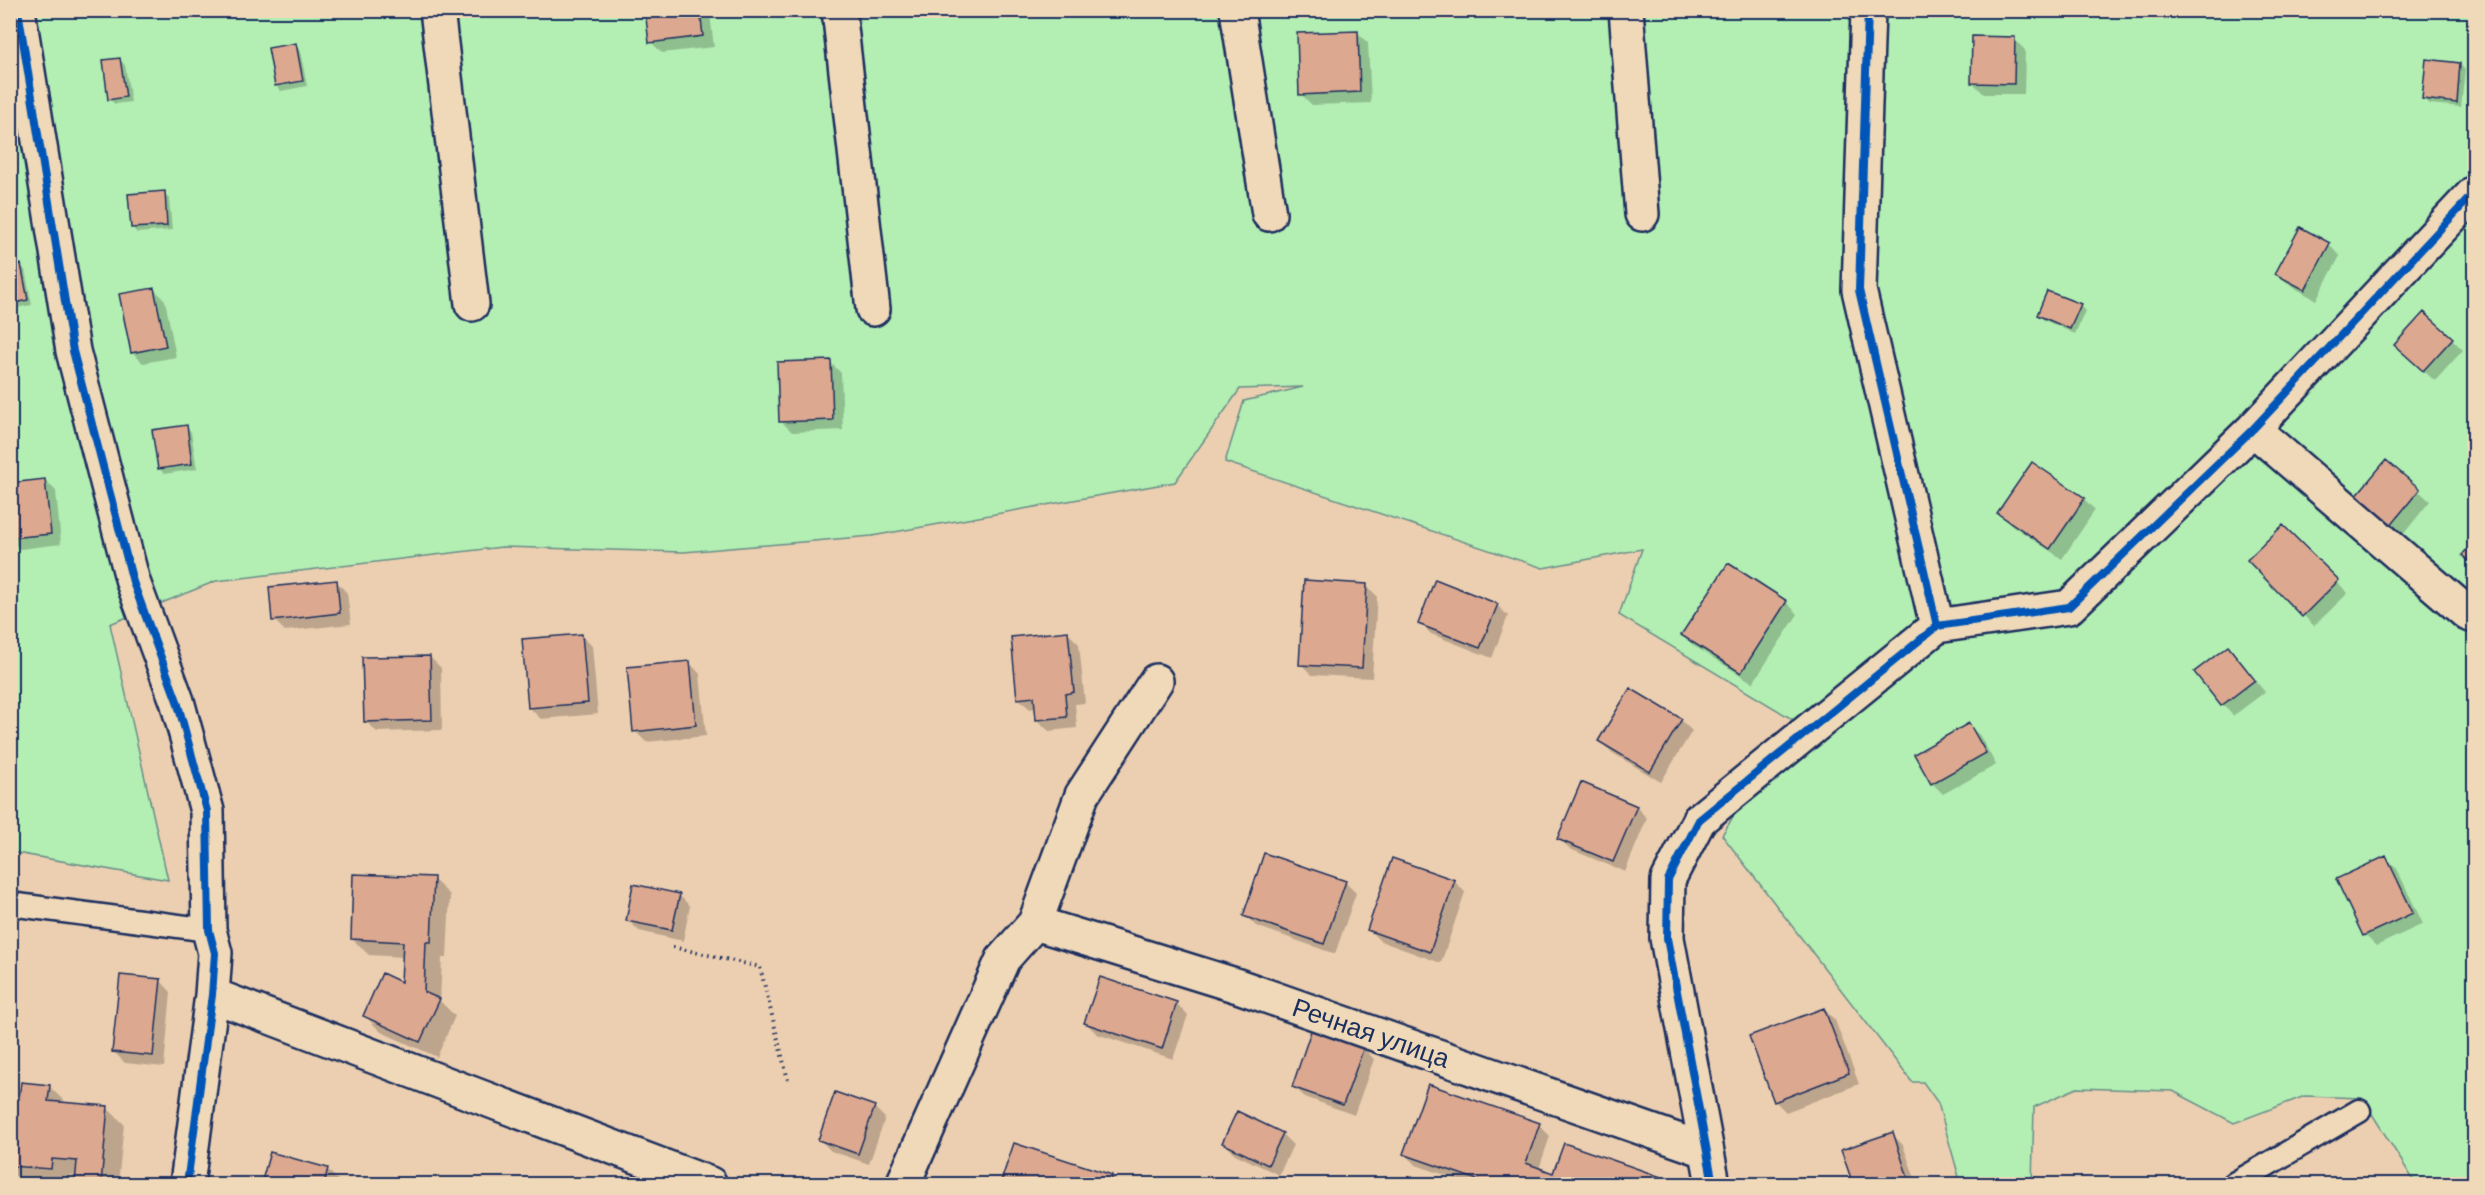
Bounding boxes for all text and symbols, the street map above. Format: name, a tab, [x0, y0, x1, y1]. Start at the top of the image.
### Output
street label: Речная улица	[1286, 991, 1454, 1081]

